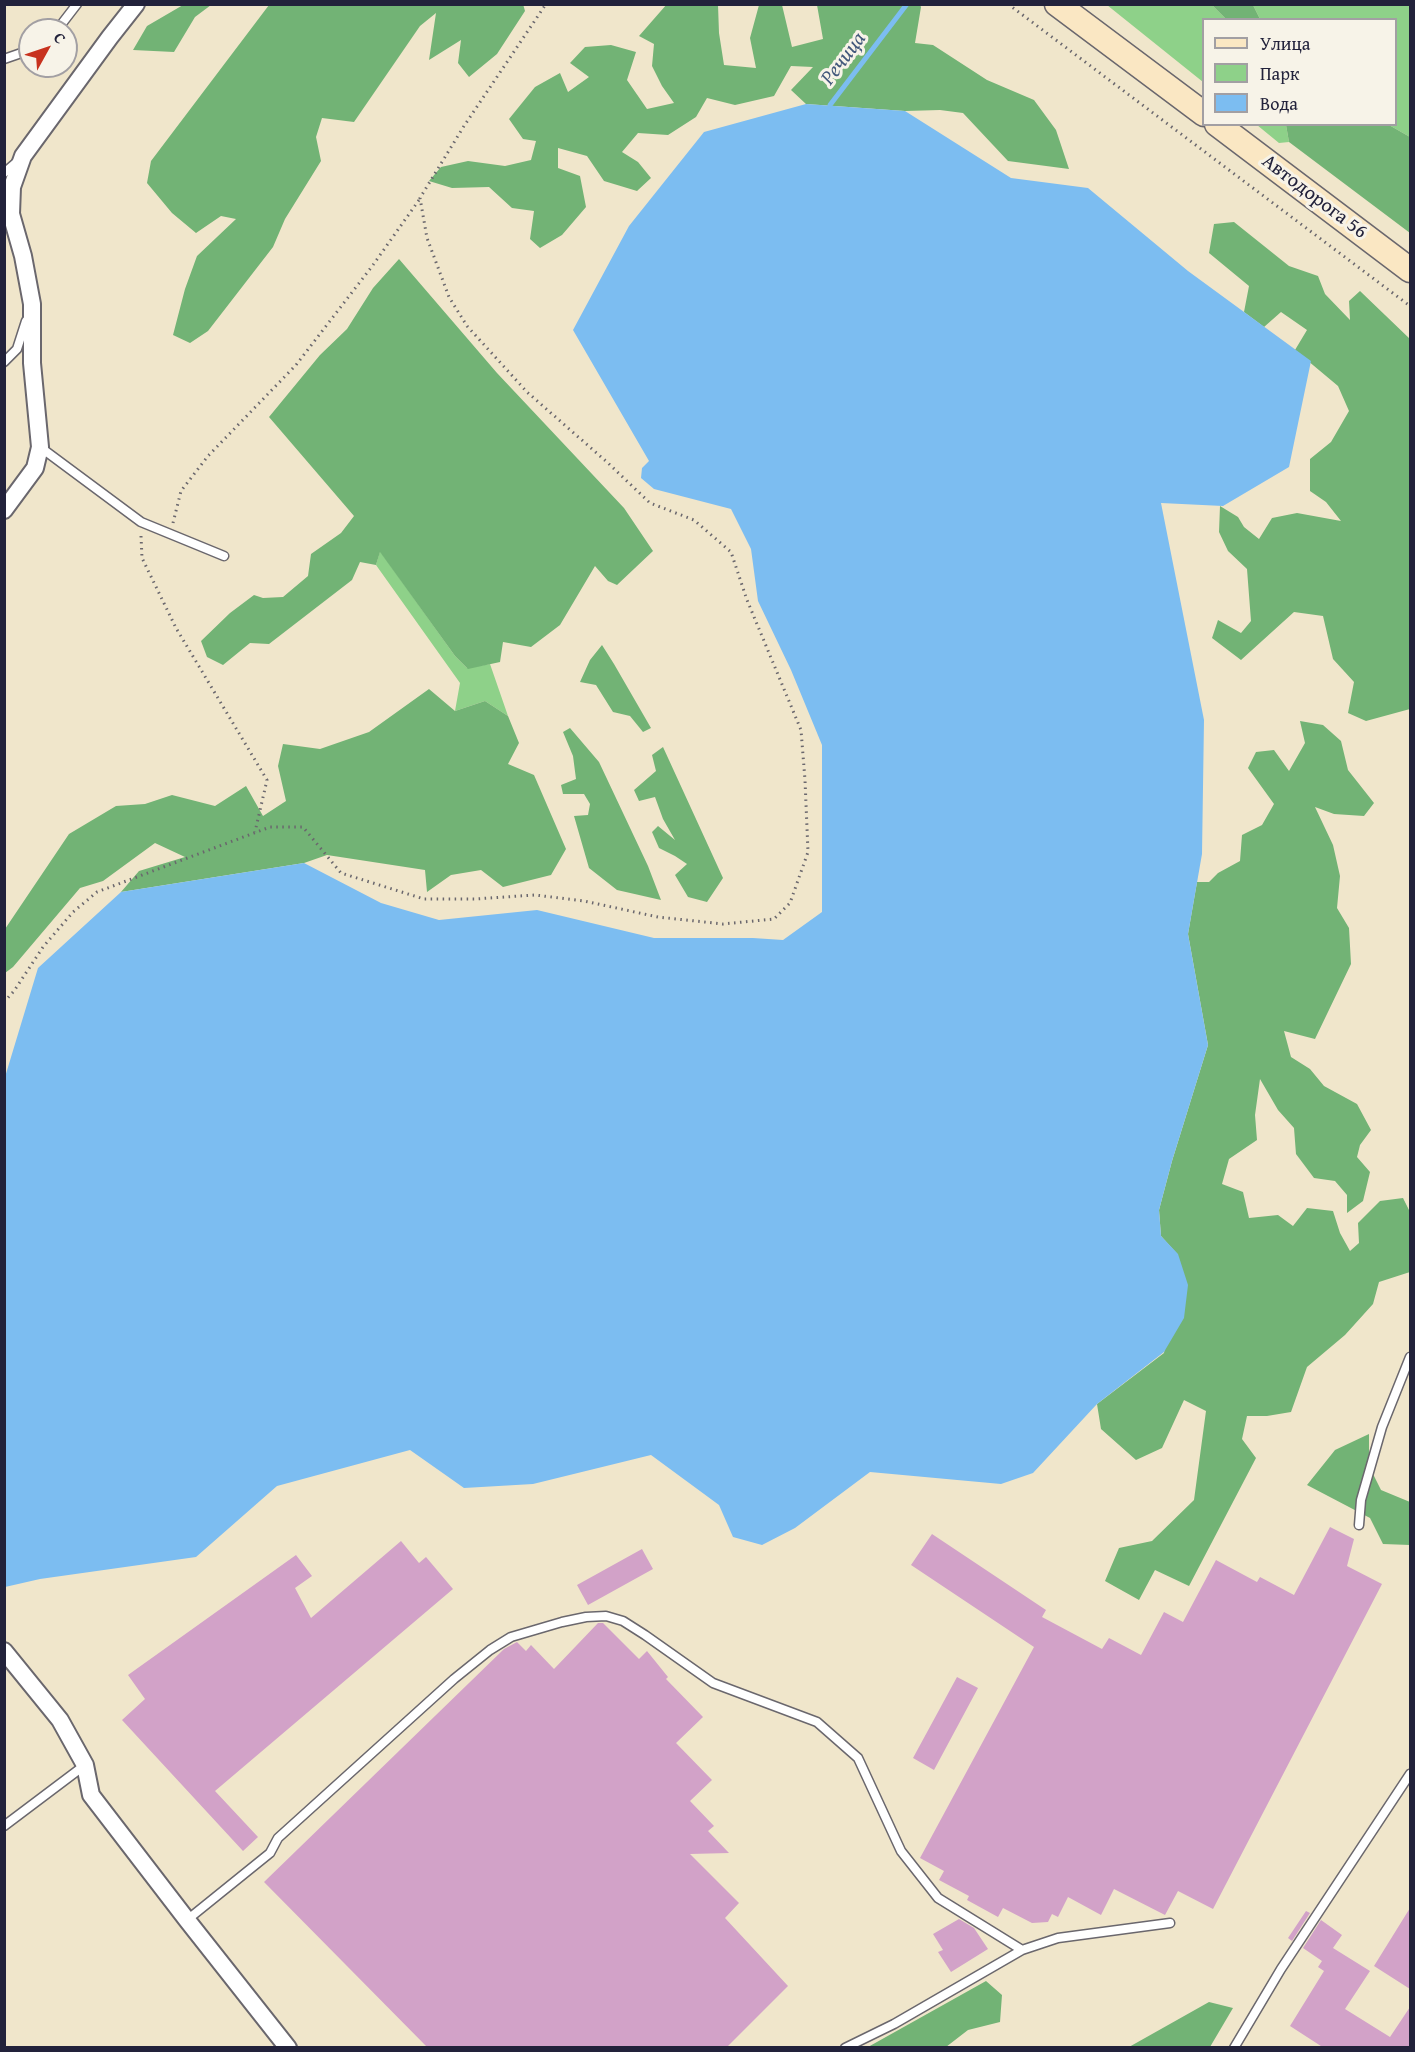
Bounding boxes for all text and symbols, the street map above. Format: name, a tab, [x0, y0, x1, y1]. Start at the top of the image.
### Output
north arrow	[18, 18, 78, 78]
legend	[1202, 18, 1397, 126]
text: С	[48, 27, 72, 49]
water label: Речица	[816, 28, 872, 90]
text: Улица	[1260, 30, 1310, 57]
text: Парк	[1260, 60, 1299, 87]
text: Вода	[1260, 90, 1298, 117]
street label: Автодорога 56	[1257, 150, 1371, 244]

